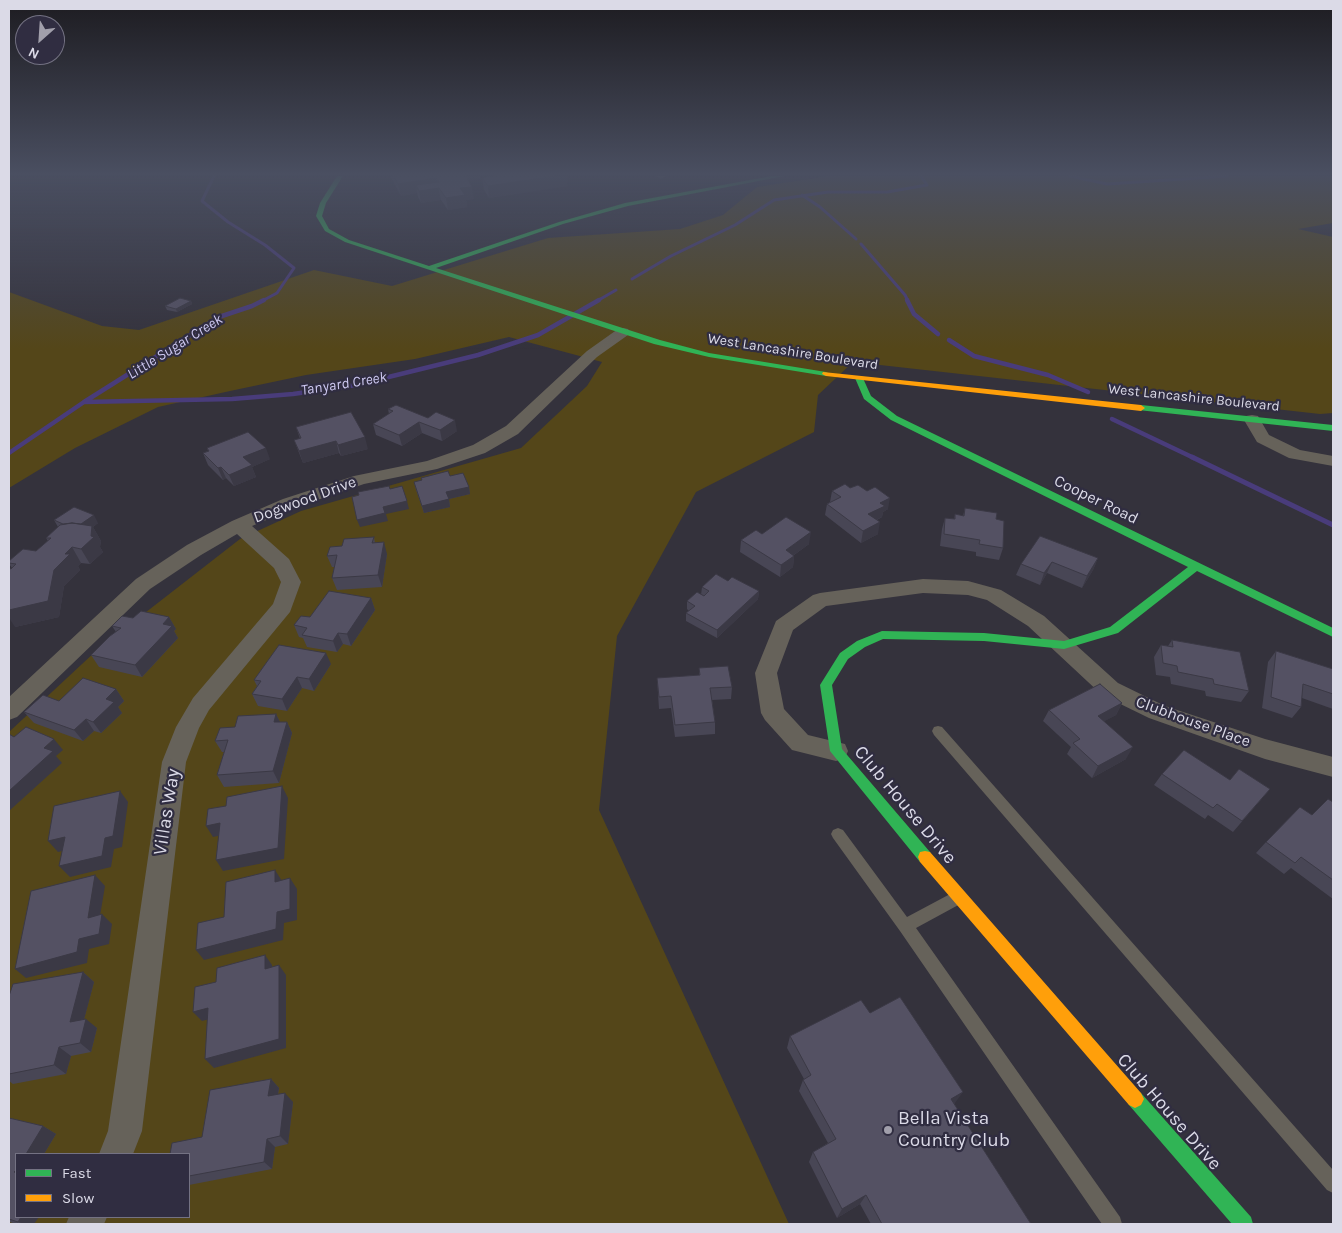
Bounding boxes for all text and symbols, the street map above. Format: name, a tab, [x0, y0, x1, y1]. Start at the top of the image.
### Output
north arrow	[15, 15, 65, 65]
text: N	[25, 43, 42, 63]
water label: Little Sugar Creek	[124, 310, 226, 384]
street label: West Lancashire Boulevard	[707, 330, 879, 374]
water label: Tanyard Creek	[300, 368, 388, 400]
street label: West Lancashire Boulevard	[1107, 381, 1281, 415]
street label: Cooper Road	[1051, 471, 1141, 529]
street label: Dogwood Drive	[251, 472, 359, 528]
street label: Clubhouse Place	[1133, 692, 1253, 752]
street label: Club House Drive	[849, 741, 961, 869]
street label: Villas Way	[149, 767, 185, 857]
street label: Club House Drive	[1112, 1049, 1226, 1175]
place label: Bella Vista Country Club	[898, 1108, 1010, 1152]
marker: Bella Vista Country Club	[882, 1124, 894, 1136]
legend	[15, 1153, 190, 1218]
text: Fast	[62, 1164, 91, 1182]
text: Slow	[62, 1189, 94, 1207]

